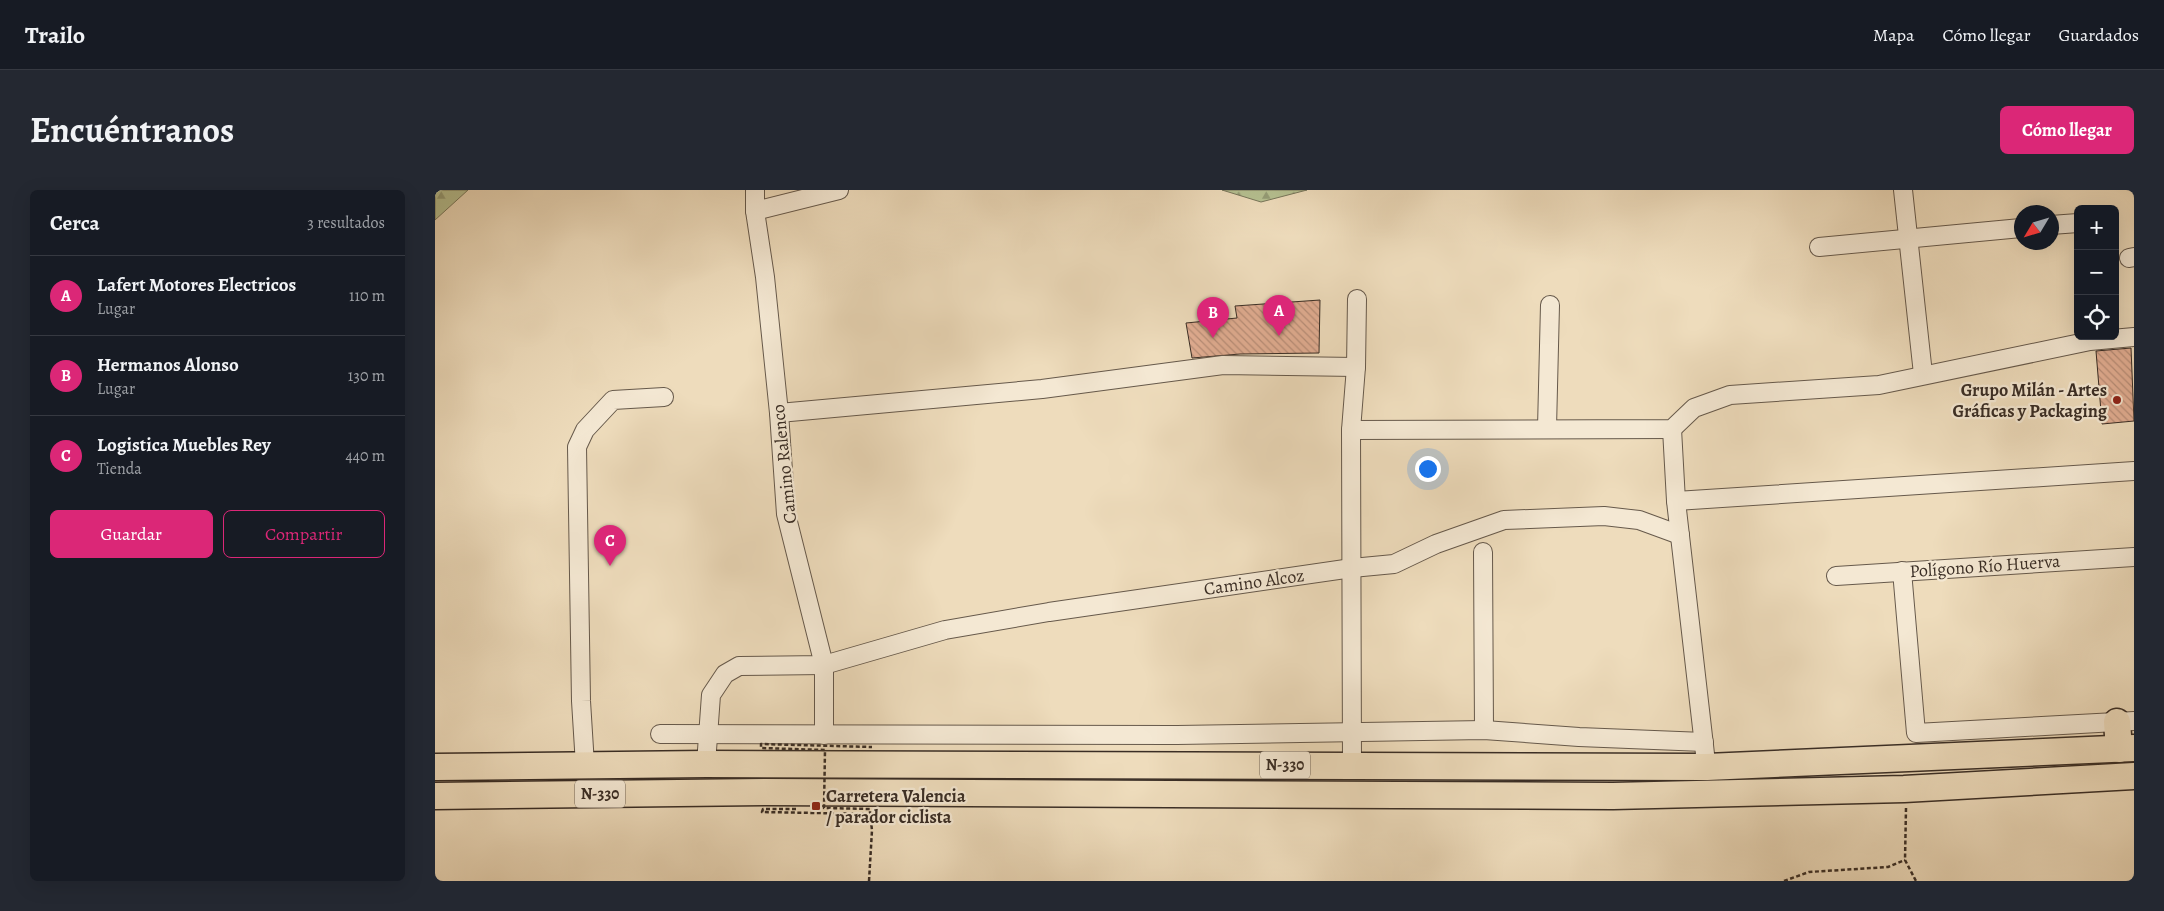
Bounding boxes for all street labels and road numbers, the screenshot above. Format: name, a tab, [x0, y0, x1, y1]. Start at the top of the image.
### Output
street label: Camino Ralenco	[766, 403, 802, 525]
street label: Polígono Río Huerva	[1909, 549, 2062, 583]
street label: Camino Alcoz	[1202, 563, 1306, 601]
road number: N-330	[1260, 752, 1310, 778]
road number: N-330	[575, 780, 625, 808]

